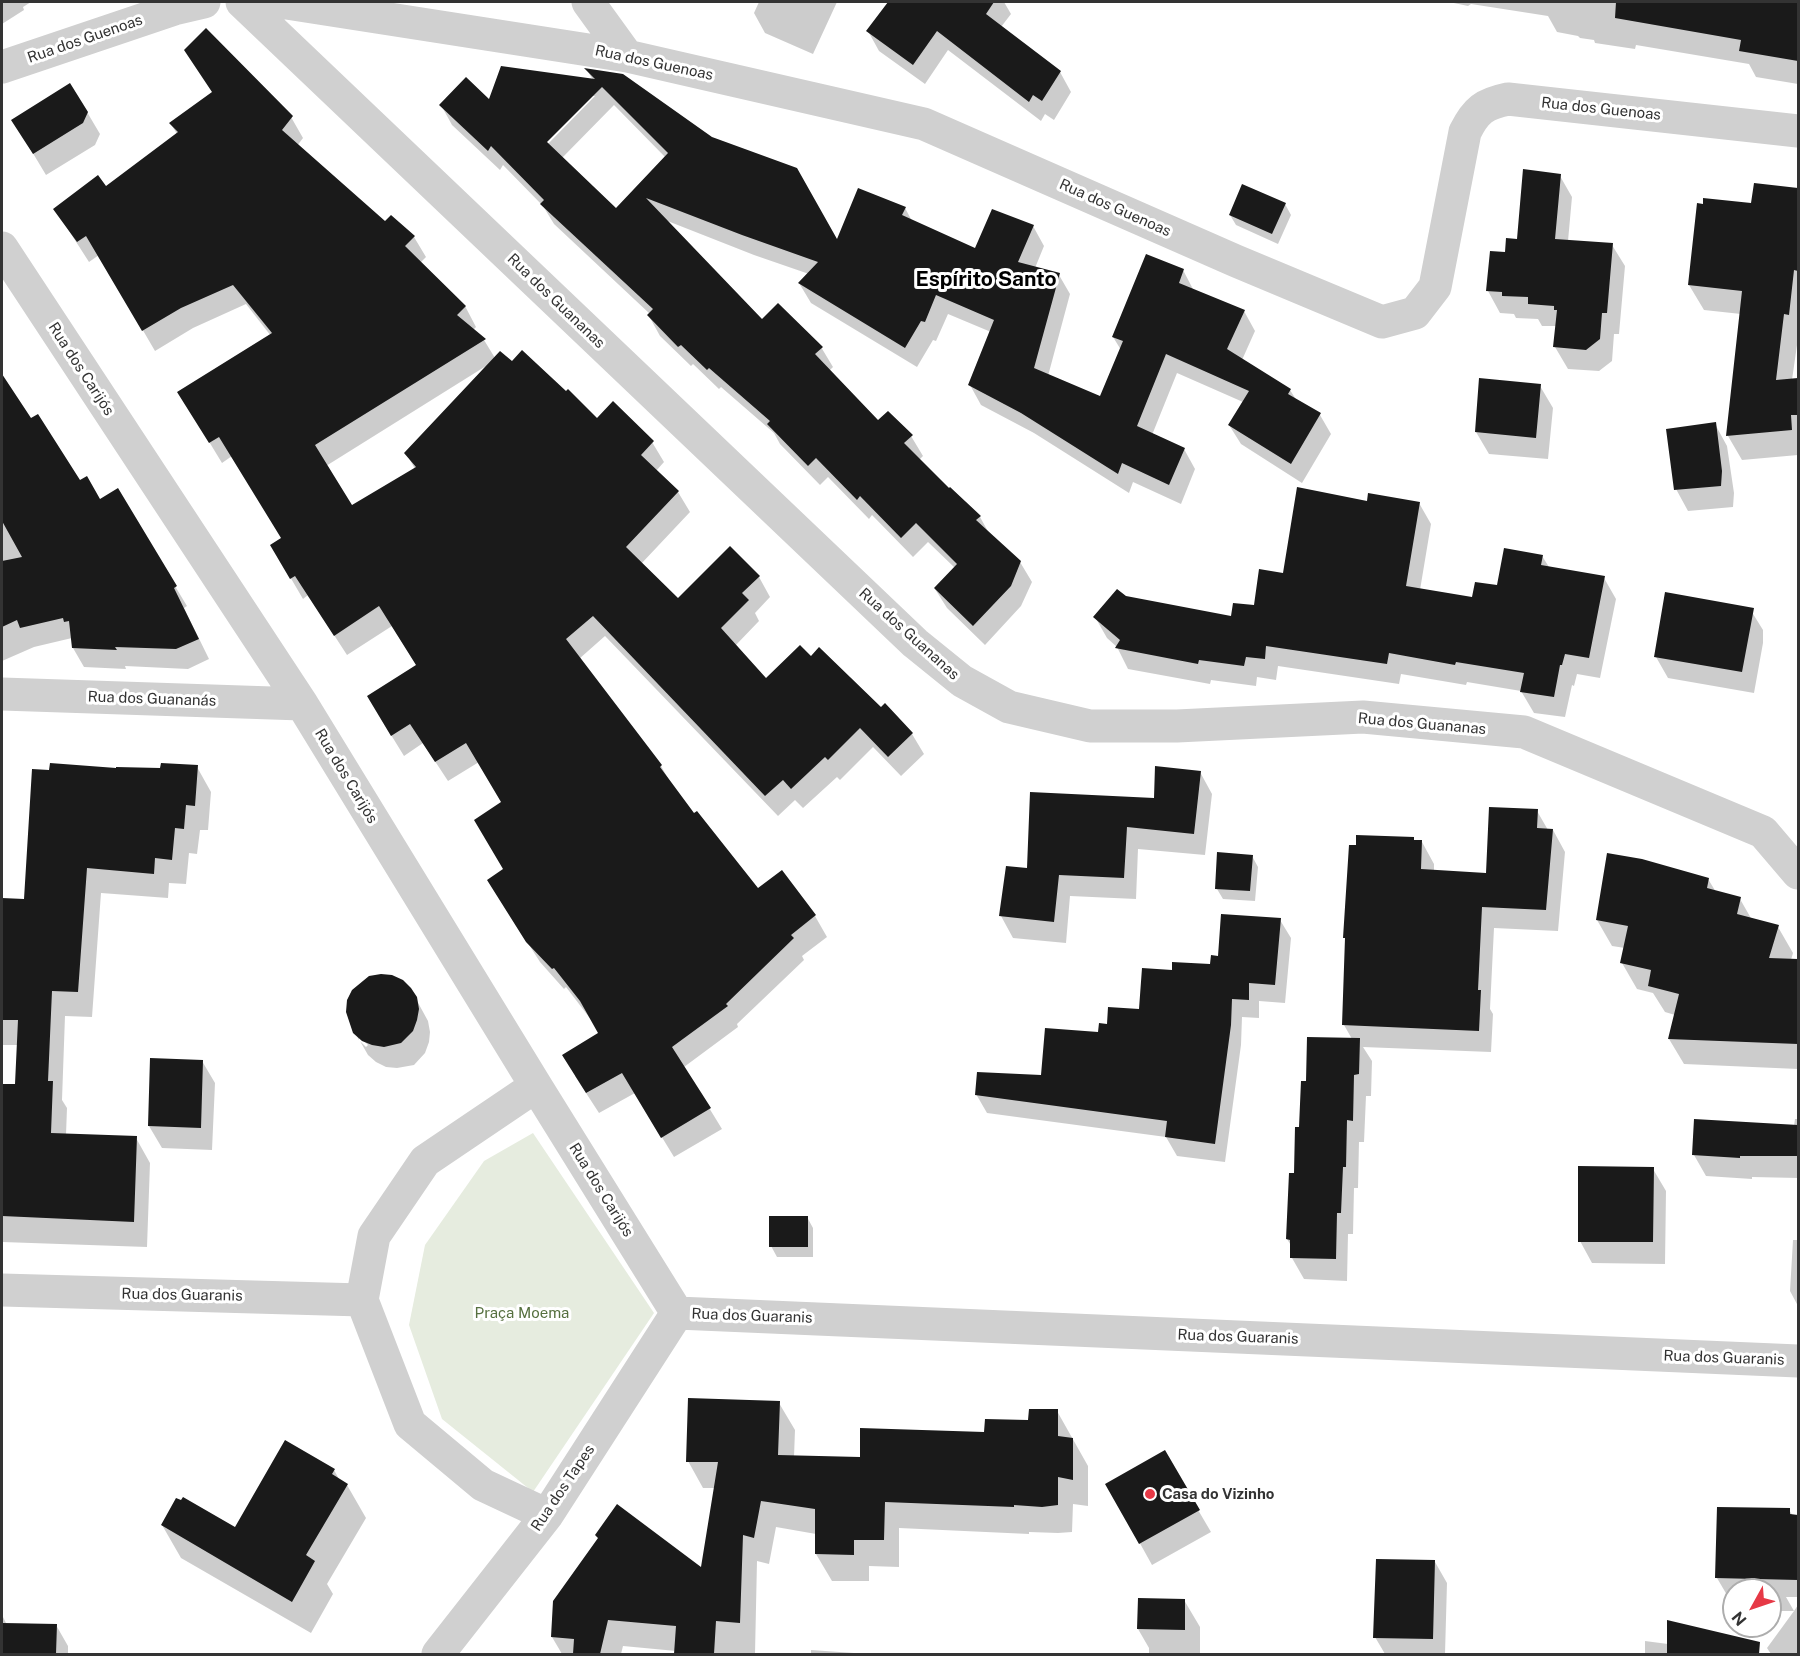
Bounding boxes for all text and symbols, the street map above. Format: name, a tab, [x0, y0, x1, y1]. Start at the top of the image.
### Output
street label: Rua dos Guenoas	[25, 11, 145, 67]
street label: Rua dos Guenoas	[593, 42, 715, 84]
street label: Rua dos Guenoas	[1540, 94, 1662, 124]
street label: Rua dos Guenoas	[1056, 175, 1174, 241]
street label: Rua dos Guananas	[503, 250, 609, 352]
district label: Espírito Santo	[916, 267, 1056, 293]
street label: Rua dos Carijós	[44, 319, 118, 419]
street label: Rua dos Guananas	[855, 584, 963, 684]
street label: Rua dos Guananás	[87, 688, 217, 710]
street label: Rua dos Guananas	[1357, 709, 1487, 739]
street label: Rua dos Carijós	[311, 725, 381, 827]
street label: Rua dos Carijós	[565, 1140, 637, 1240]
street label: Rua dos Guaranis	[121, 1285, 243, 1305]
park label: Praça Moema	[475, 1304, 569, 1322]
street label: Rua dos Guaranis	[691, 1305, 813, 1327]
street label: Rua dos Guaranis	[1177, 1326, 1299, 1348]
street label: Rua dos Guaranis	[1663, 1347, 1785, 1369]
street label: Rua dos Tapes	[527, 1441, 599, 1535]
place label: Casa do Vizinho	[1162, 1485, 1274, 1503]
marker: Casa do Vizinho	[1143, 1487, 1157, 1501]
north arrow	[1722, 1578, 1782, 1638]
text: N	[1728, 1608, 1751, 1630]

